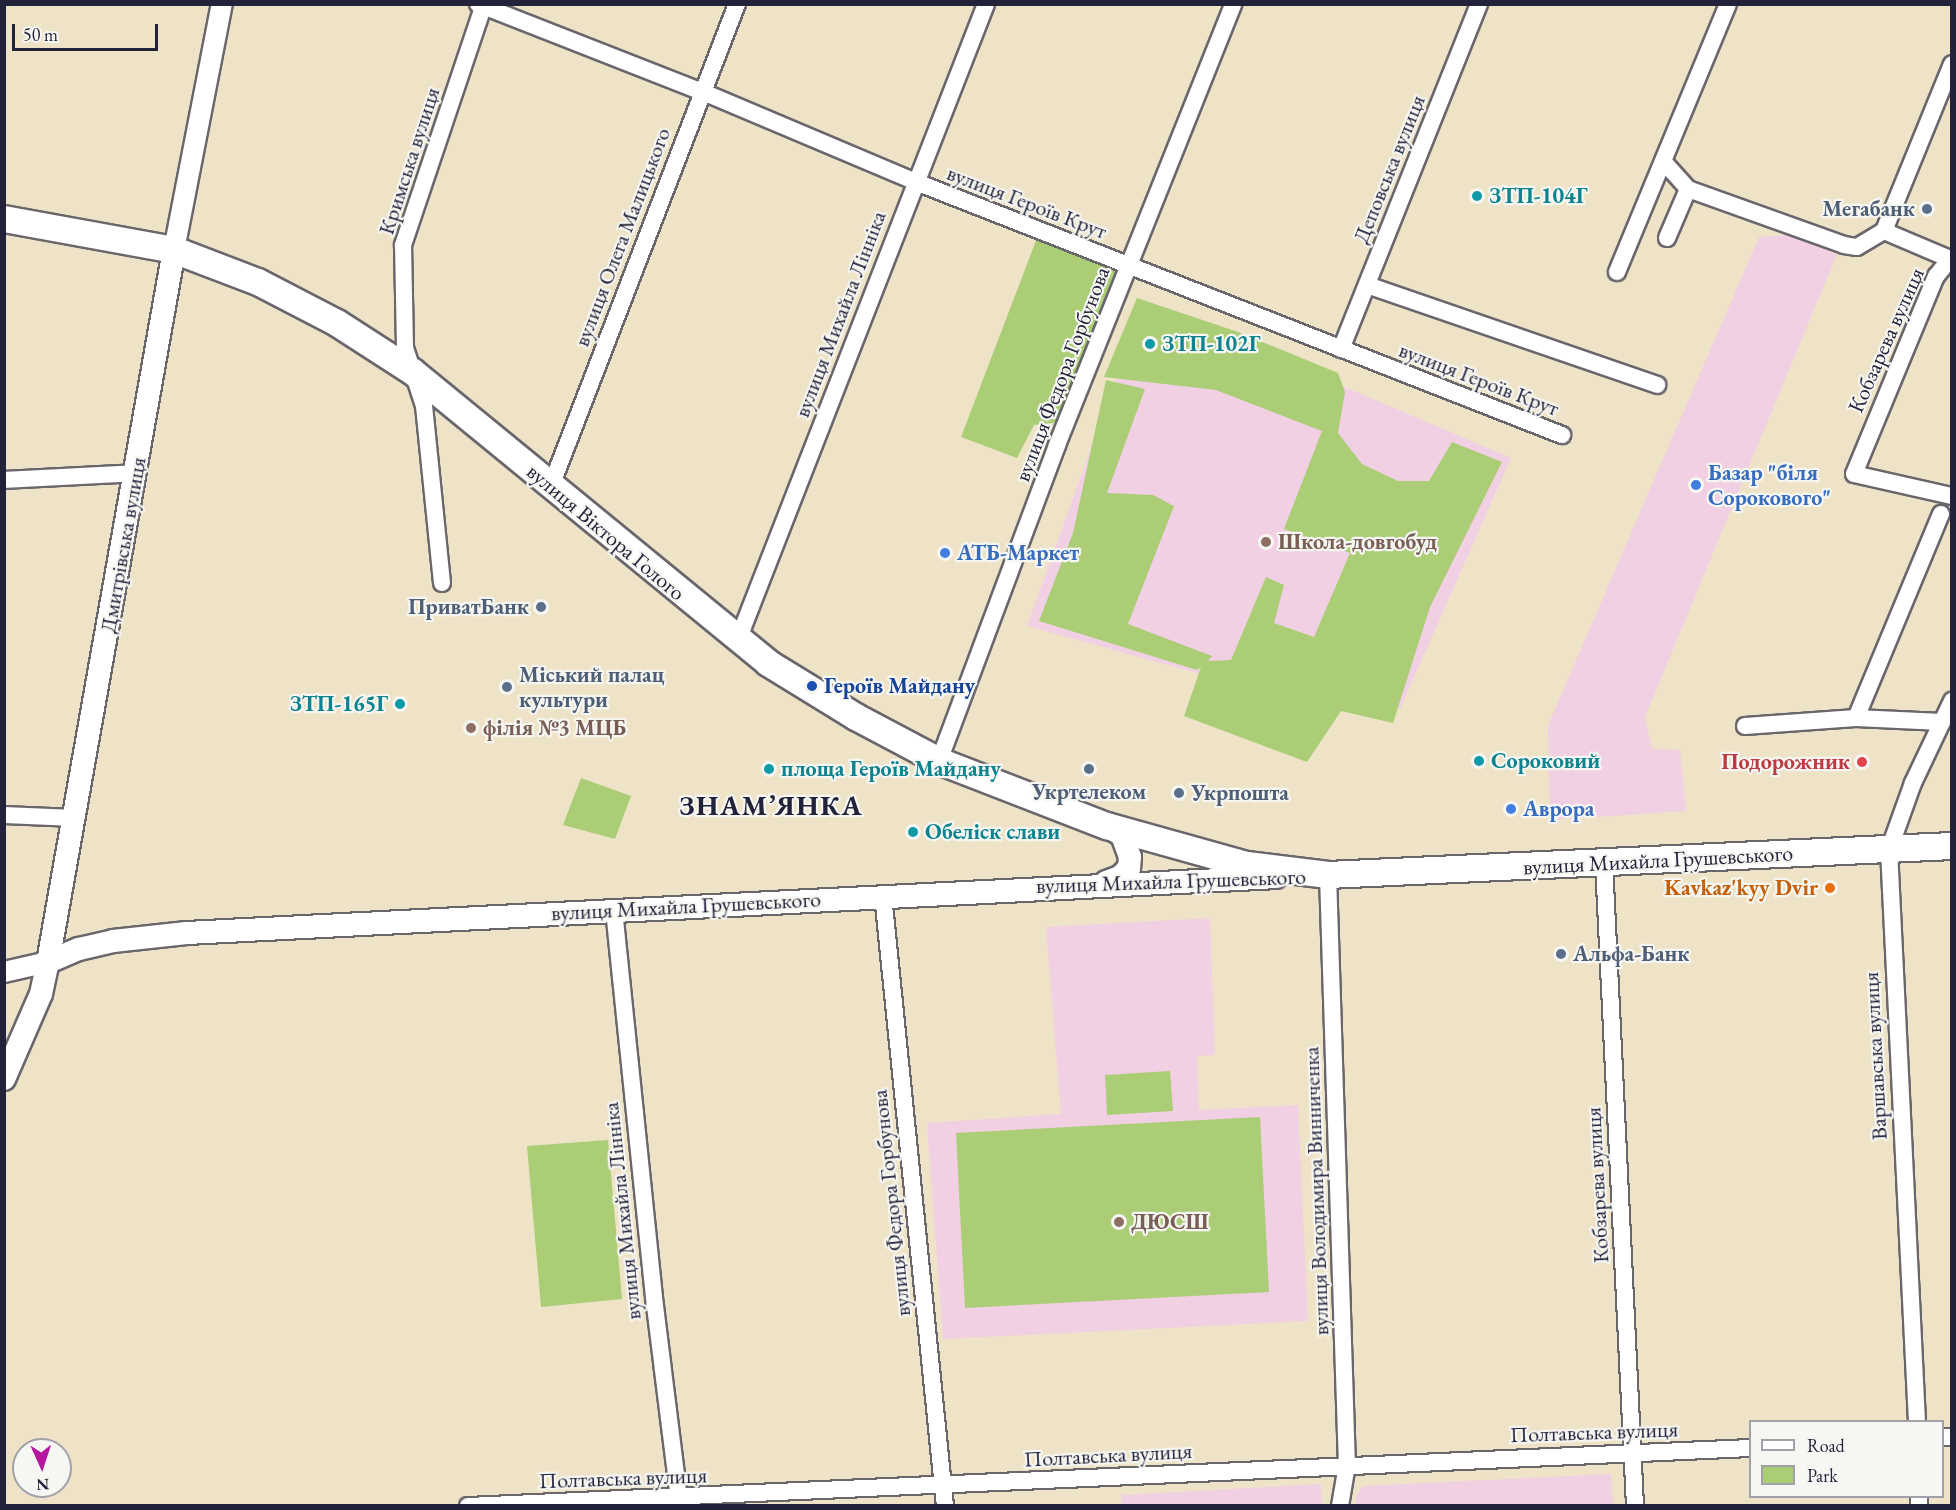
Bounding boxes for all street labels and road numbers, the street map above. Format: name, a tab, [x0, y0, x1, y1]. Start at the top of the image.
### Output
street label: Кримська вулиця	[373, 84, 445, 238]
street label: Деповська вулиця	[1347, 91, 1431, 247]
street label: вулиця Олега Малицького	[568, 124, 676, 350]
street label: вулиця Героїв Крут	[943, 159, 1111, 245]
street label: вулиця Михайла Лінніка	[788, 207, 892, 421]
street label: вулиця Федора Горбунова	[1009, 263, 1115, 485]
street label: Кобзарева вулиця	[1842, 263, 1930, 417]
street label: вулиця Героїв Крут	[1395, 336, 1563, 422]
street label: Дмитрівська вулиця	[95, 455, 151, 635]
street label: вулиця Віктора Голого	[521, 458, 691, 606]
street label: вулиця Михайла Грушевського	[1522, 840, 1794, 880]
street label: вулиця Михайла Грушевського	[1036, 863, 1306, 899]
street label: вулиця Михайла Грушевського	[550, 886, 822, 926]
street label: Варшавська вулиця	[1857, 971, 1893, 1141]
street label: вулиця Володимира Винниченка	[1298, 1046, 1334, 1336]
street label: вулиця Федора Горбунова	[866, 1088, 916, 1318]
street label: вулиця Михайла Лінніка	[597, 1101, 647, 1321]
street label: Кобзарева вулиця	[1580, 1106, 1614, 1264]
street label: Полтавська вулиця	[1509, 1416, 1679, 1448]
street label: Полтавська вулиця	[1023, 1437, 1193, 1473]
street label: Полтавська вулиця	[538, 1462, 708, 1494]

